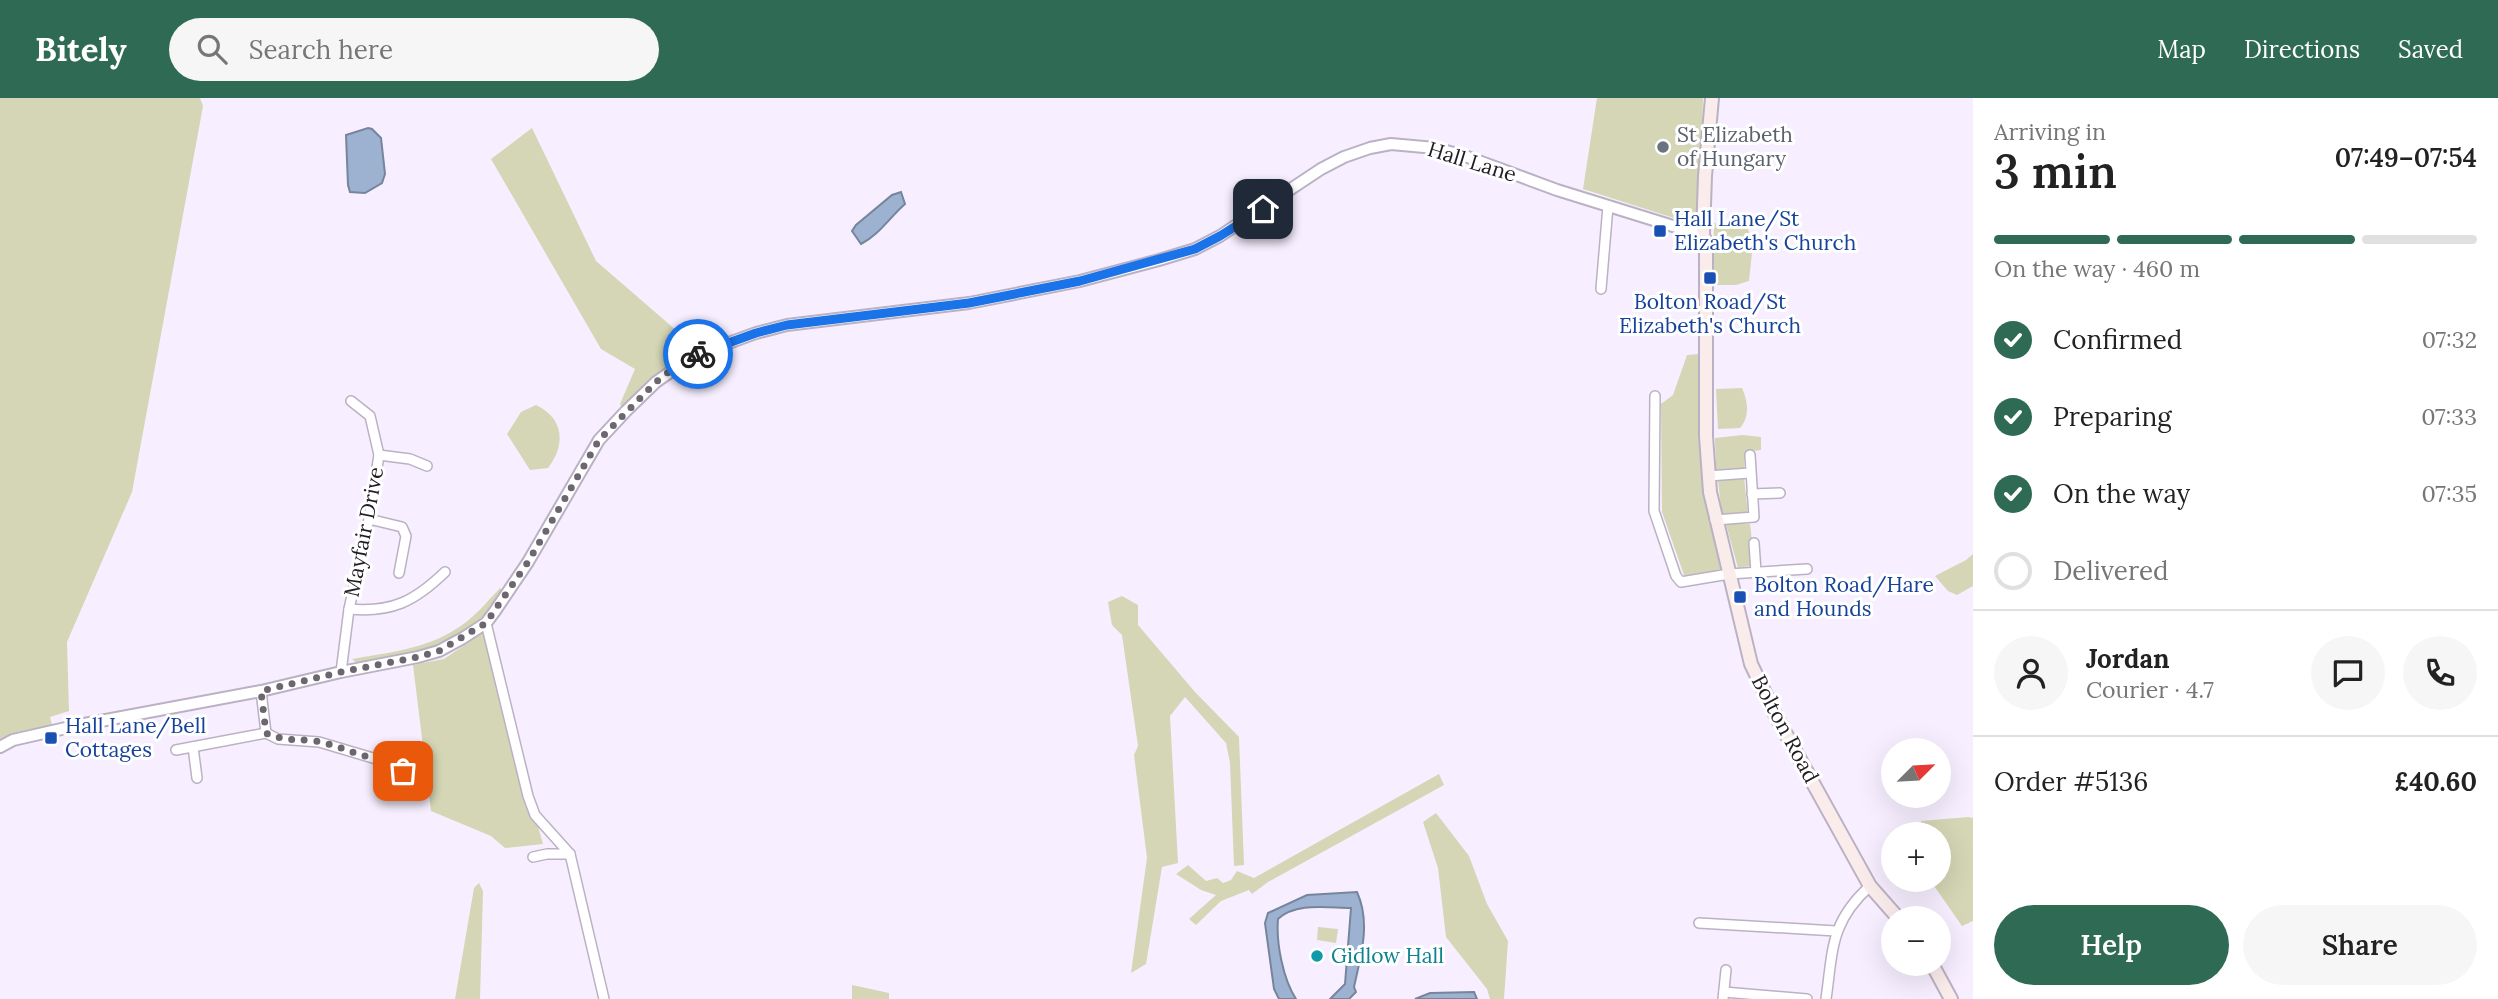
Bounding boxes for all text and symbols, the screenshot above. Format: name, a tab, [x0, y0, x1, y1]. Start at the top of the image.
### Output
search box	[169, 18, 659, 81]
text: Bitely	[35, 28, 127, 70]
icon: search	[193, 30, 231, 68]
text: Search here	[249, 33, 393, 66]
text: Map	[2157, 34, 2206, 65]
text: Directions	[2244, 34, 2360, 65]
text: Saved	[2398, 34, 2463, 65]
text: Arriving in	[1994, 117, 2106, 146]
place label: St Elizabeth of Hungary	[1677, 121, 1793, 172]
street label: Hall Lane	[1424, 135, 1520, 188]
marker: St Elizabeth of Hungary	[1655, 139, 1671, 155]
text: 07:49–07:54	[2335, 141, 2477, 174]
text: 3 min	[1994, 142, 2117, 201]
pin	[1233, 179, 1293, 239]
icon: home	[1244, 190, 1282, 228]
place label: Hall Lane/St Elizabeth's Church	[1674, 205, 1856, 256]
marker: Hall Lane/St Elizabeth's Church	[1652, 223, 1668, 239]
text: On the way · 460 m	[1994, 254, 2200, 283]
marker: Bolton Road/St Elizabeth's Church	[1702, 270, 1718, 286]
place label: Bolton Road/St Elizabeth's Church	[1619, 288, 1801, 339]
courier	[663, 319, 733, 389]
icon: check	[1994, 321, 2032, 359]
text: Confirmed	[2053, 323, 2182, 356]
text: 07:32	[2422, 325, 2477, 354]
icon: bike	[679, 335, 717, 373]
icon: check	[1994, 398, 2032, 436]
text: Preparing	[2053, 400, 2172, 433]
text: 07:33	[2421, 402, 2477, 431]
street label: Mayfair Drive	[338, 465, 389, 599]
icon: check	[1994, 475, 2032, 513]
text: On the way	[2053, 477, 2190, 510]
text: 07:35	[2422, 479, 2477, 508]
text: Delivered	[2053, 554, 2169, 587]
place label: Bolton Road/Hare and Hounds	[1754, 571, 1934, 622]
marker: Bolton Road/Hare and Hounds	[1732, 589, 1748, 605]
button: person	[1994, 636, 2068, 710]
button: chat	[2311, 636, 2385, 710]
button: phone	[2403, 636, 2477, 710]
text: Jordan	[2086, 642, 2170, 675]
street label: Bolton Road	[1746, 670, 1825, 787]
text: Courier · 4.7	[2086, 675, 2214, 704]
place label: Hall Lane/Bell Cottages	[65, 712, 206, 763]
marker: Hall Lane/Bell Cottages	[43, 730, 59, 746]
north arrow	[1881, 738, 1951, 808]
map controls	[1881, 738, 1951, 976]
pin	[373, 741, 433, 801]
icon: bag	[384, 752, 422, 790]
text: Order #5136	[1994, 765, 2148, 798]
text: £40.60	[2394, 765, 2477, 798]
button: +	[1881, 822, 1951, 892]
button: Help	[1994, 905, 2229, 985]
button: Share	[2243, 905, 2477, 985]
button: −	[1881, 906, 1951, 976]
place label: Gidlow Hall	[1331, 942, 1444, 969]
marker: Gidlow Hall	[1309, 948, 1325, 964]

